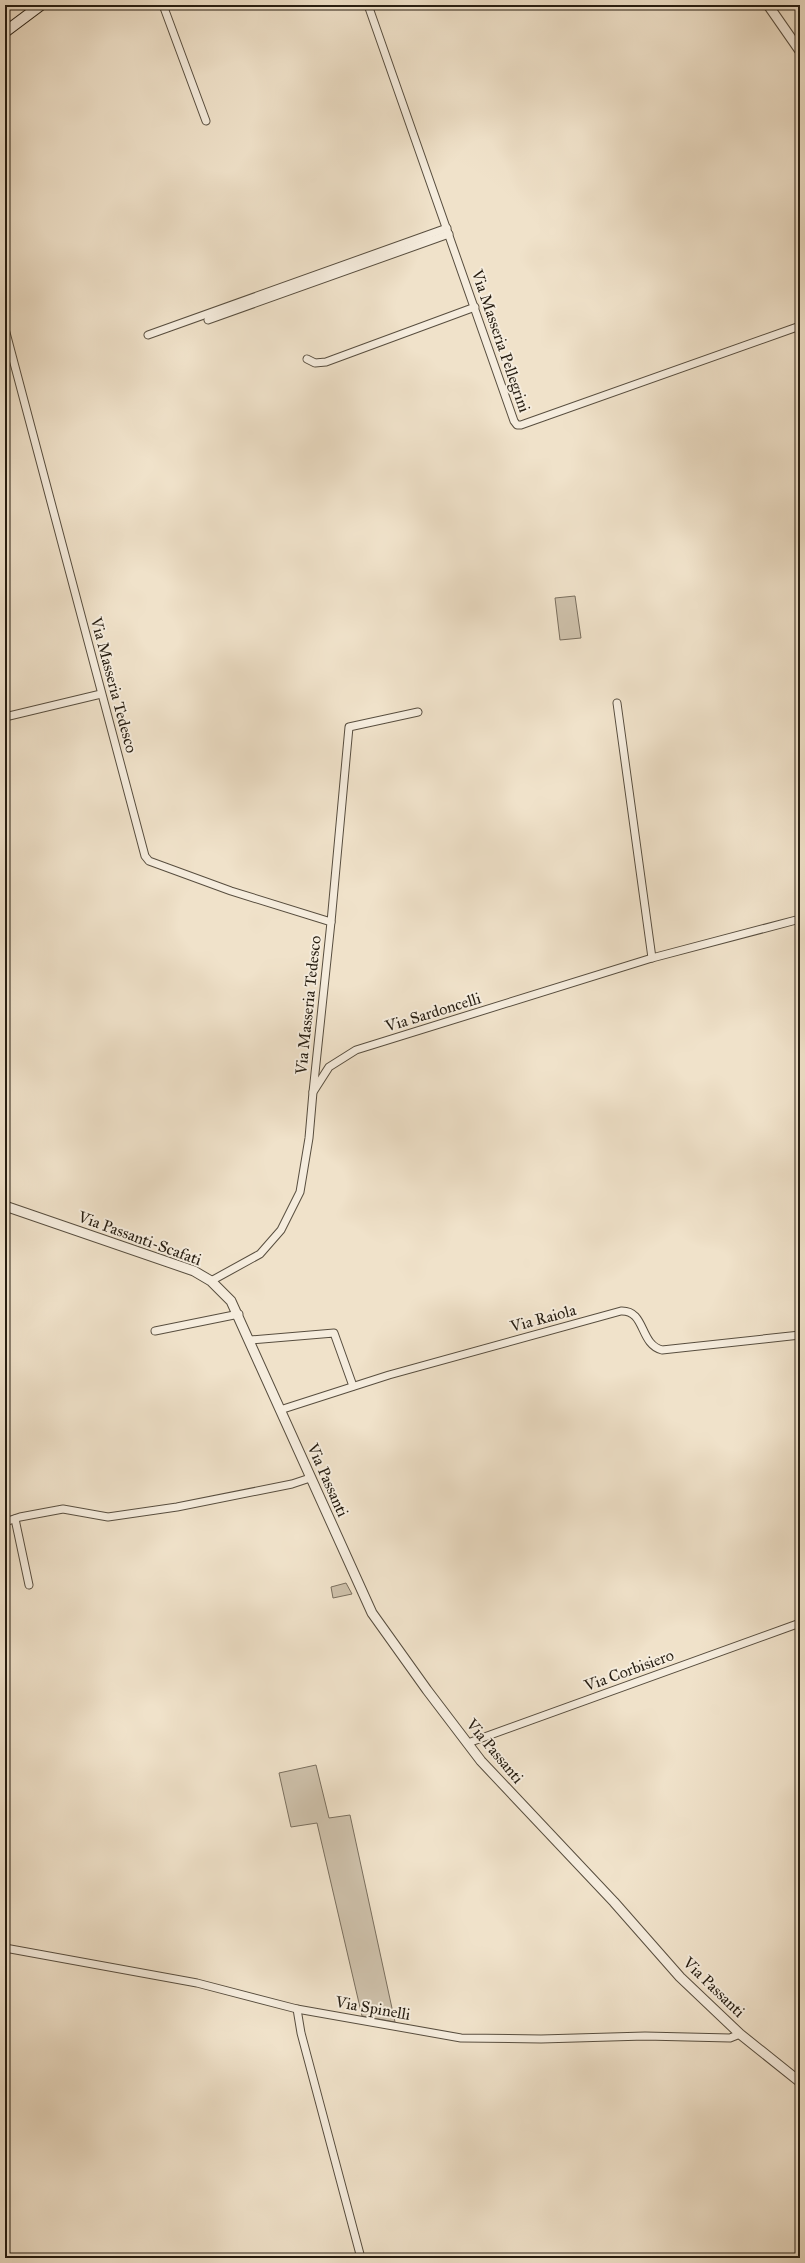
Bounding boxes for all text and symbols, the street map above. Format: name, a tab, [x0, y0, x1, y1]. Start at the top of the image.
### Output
street label: Via Masseria Pellegrini	[466, 266, 535, 416]
street label: Via Masseria Tedesco	[86, 614, 141, 755]
street label: Via Masseria Tedesco	[291, 935, 325, 1076]
street label: Via Sardoncelli	[382, 988, 484, 1036]
street label: Via Passanti-Scafati	[75, 1207, 205, 1269]
street label: Via Raiola	[507, 1300, 578, 1336]
street label: Via Passanti	[303, 1439, 353, 1520]
street label: Via Corbisiero	[581, 1645, 676, 1695]
street label: Via Passanti	[462, 1714, 528, 1788]
street label: Via Passanti	[678, 1952, 749, 2021]
street label: Via Spinelli	[333, 1992, 413, 2024]

